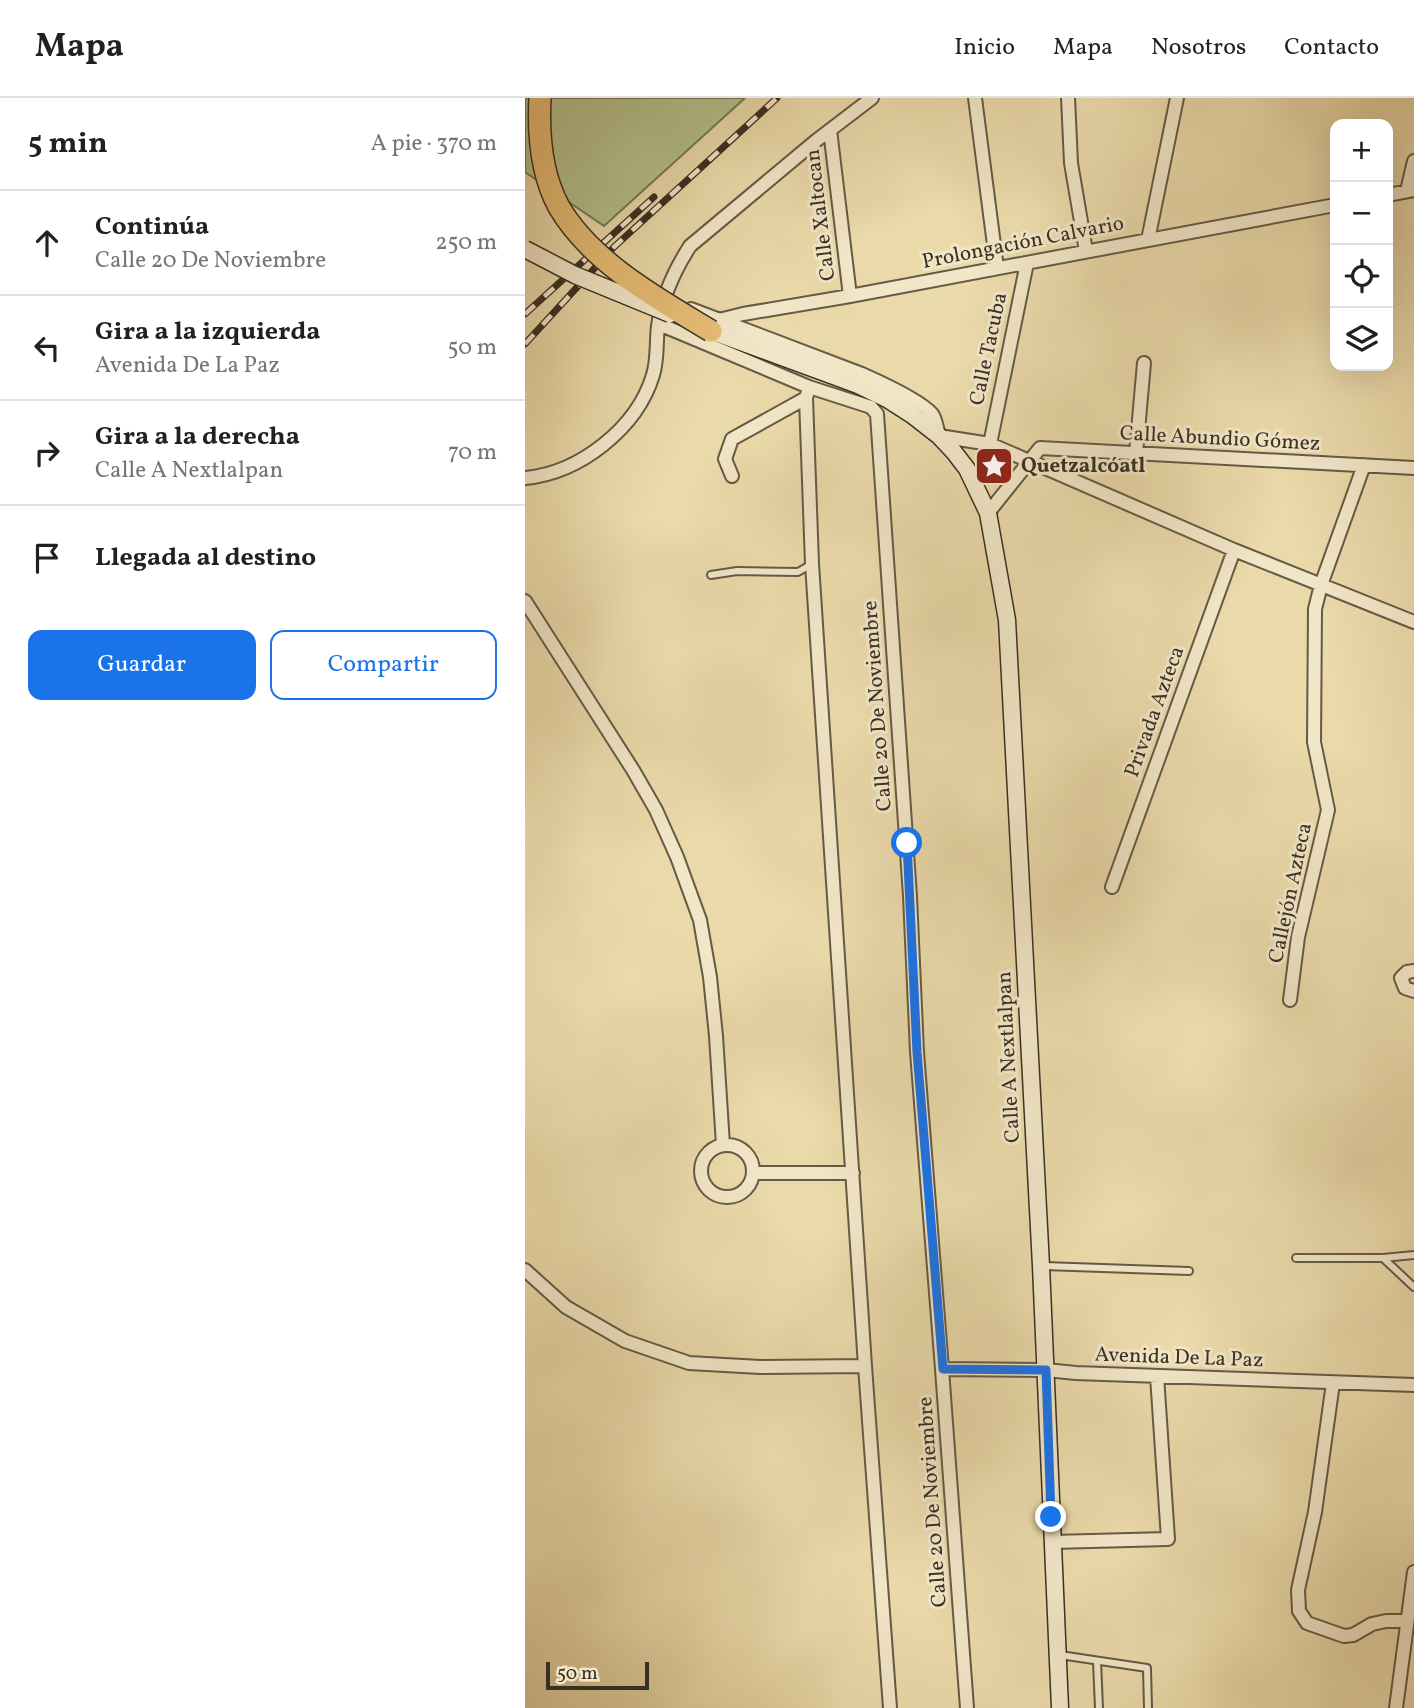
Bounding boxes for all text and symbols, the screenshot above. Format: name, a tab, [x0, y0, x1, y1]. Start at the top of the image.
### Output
text: Mapa	[35, 25, 124, 71]
text: Inicio	[954, 31, 1015, 65]
text: Mapa	[1053, 31, 1113, 65]
text: Nosotros	[1151, 31, 1246, 65]
text: Contacto	[1284, 31, 1379, 65]
map controls	[1330, 119, 1393, 371]
button: +	[1330, 119, 1393, 182]
text: 5 min	[28, 123, 108, 165]
text: A pie · 370 m	[371, 128, 497, 160]
street label: Calle Xaltocan	[799, 148, 843, 282]
button: −	[1330, 182, 1393, 245]
text: Continúa	[95, 209, 209, 245]
street label: Prolongación Calvario	[920, 209, 1126, 277]
icon: ahead	[28, 224, 66, 262]
text: 250 m	[435, 227, 497, 259]
text: Calle 20 De Noviembre	[95, 245, 326, 277]
button: locate	[1330, 245, 1393, 308]
street label: Calle Tacuba	[963, 290, 1015, 408]
button: layers	[1330, 308, 1393, 371]
text: Gira a la izquierda	[95, 314, 320, 350]
icon: left	[28, 329, 66, 367]
text: 50 m	[448, 332, 497, 364]
text: Avenida De La Paz	[95, 350, 280, 382]
text: Gira a la derecha	[95, 419, 300, 455]
street label: Calle Abundio Gómez	[1119, 419, 1321, 459]
icon: right	[28, 434, 66, 472]
text: 70 m	[448, 437, 497, 469]
place icon: Quetzalcóatl	[973, 445, 1015, 487]
place label: Quetzalcóatl	[1021, 452, 1145, 481]
text: Calle A Nextlalpan	[95, 455, 283, 487]
icon: arrive	[28, 539, 66, 577]
text: Llegada al destino	[95, 540, 316, 576]
street label: Calle 20 De Noviembre	[856, 600, 900, 812]
button: Guardar	[28, 630, 256, 700]
button: Compartir	[270, 630, 497, 700]
street label: Privada Azteca	[1118, 642, 1192, 782]
street label: Callejón Azteca	[1262, 820, 1320, 966]
route start	[891, 827, 922, 858]
street label: Calle A Nextlalpan	[990, 970, 1028, 1144]
street label: Avenida De La Paz	[1094, 1341, 1264, 1375]
street label: Calle 20 De Noviembre	[911, 1396, 955, 1608]
route end	[1035, 1501, 1066, 1532]
scale bar	[546, 1659, 649, 1691]
text: 50 m	[557, 1661, 598, 1687]

